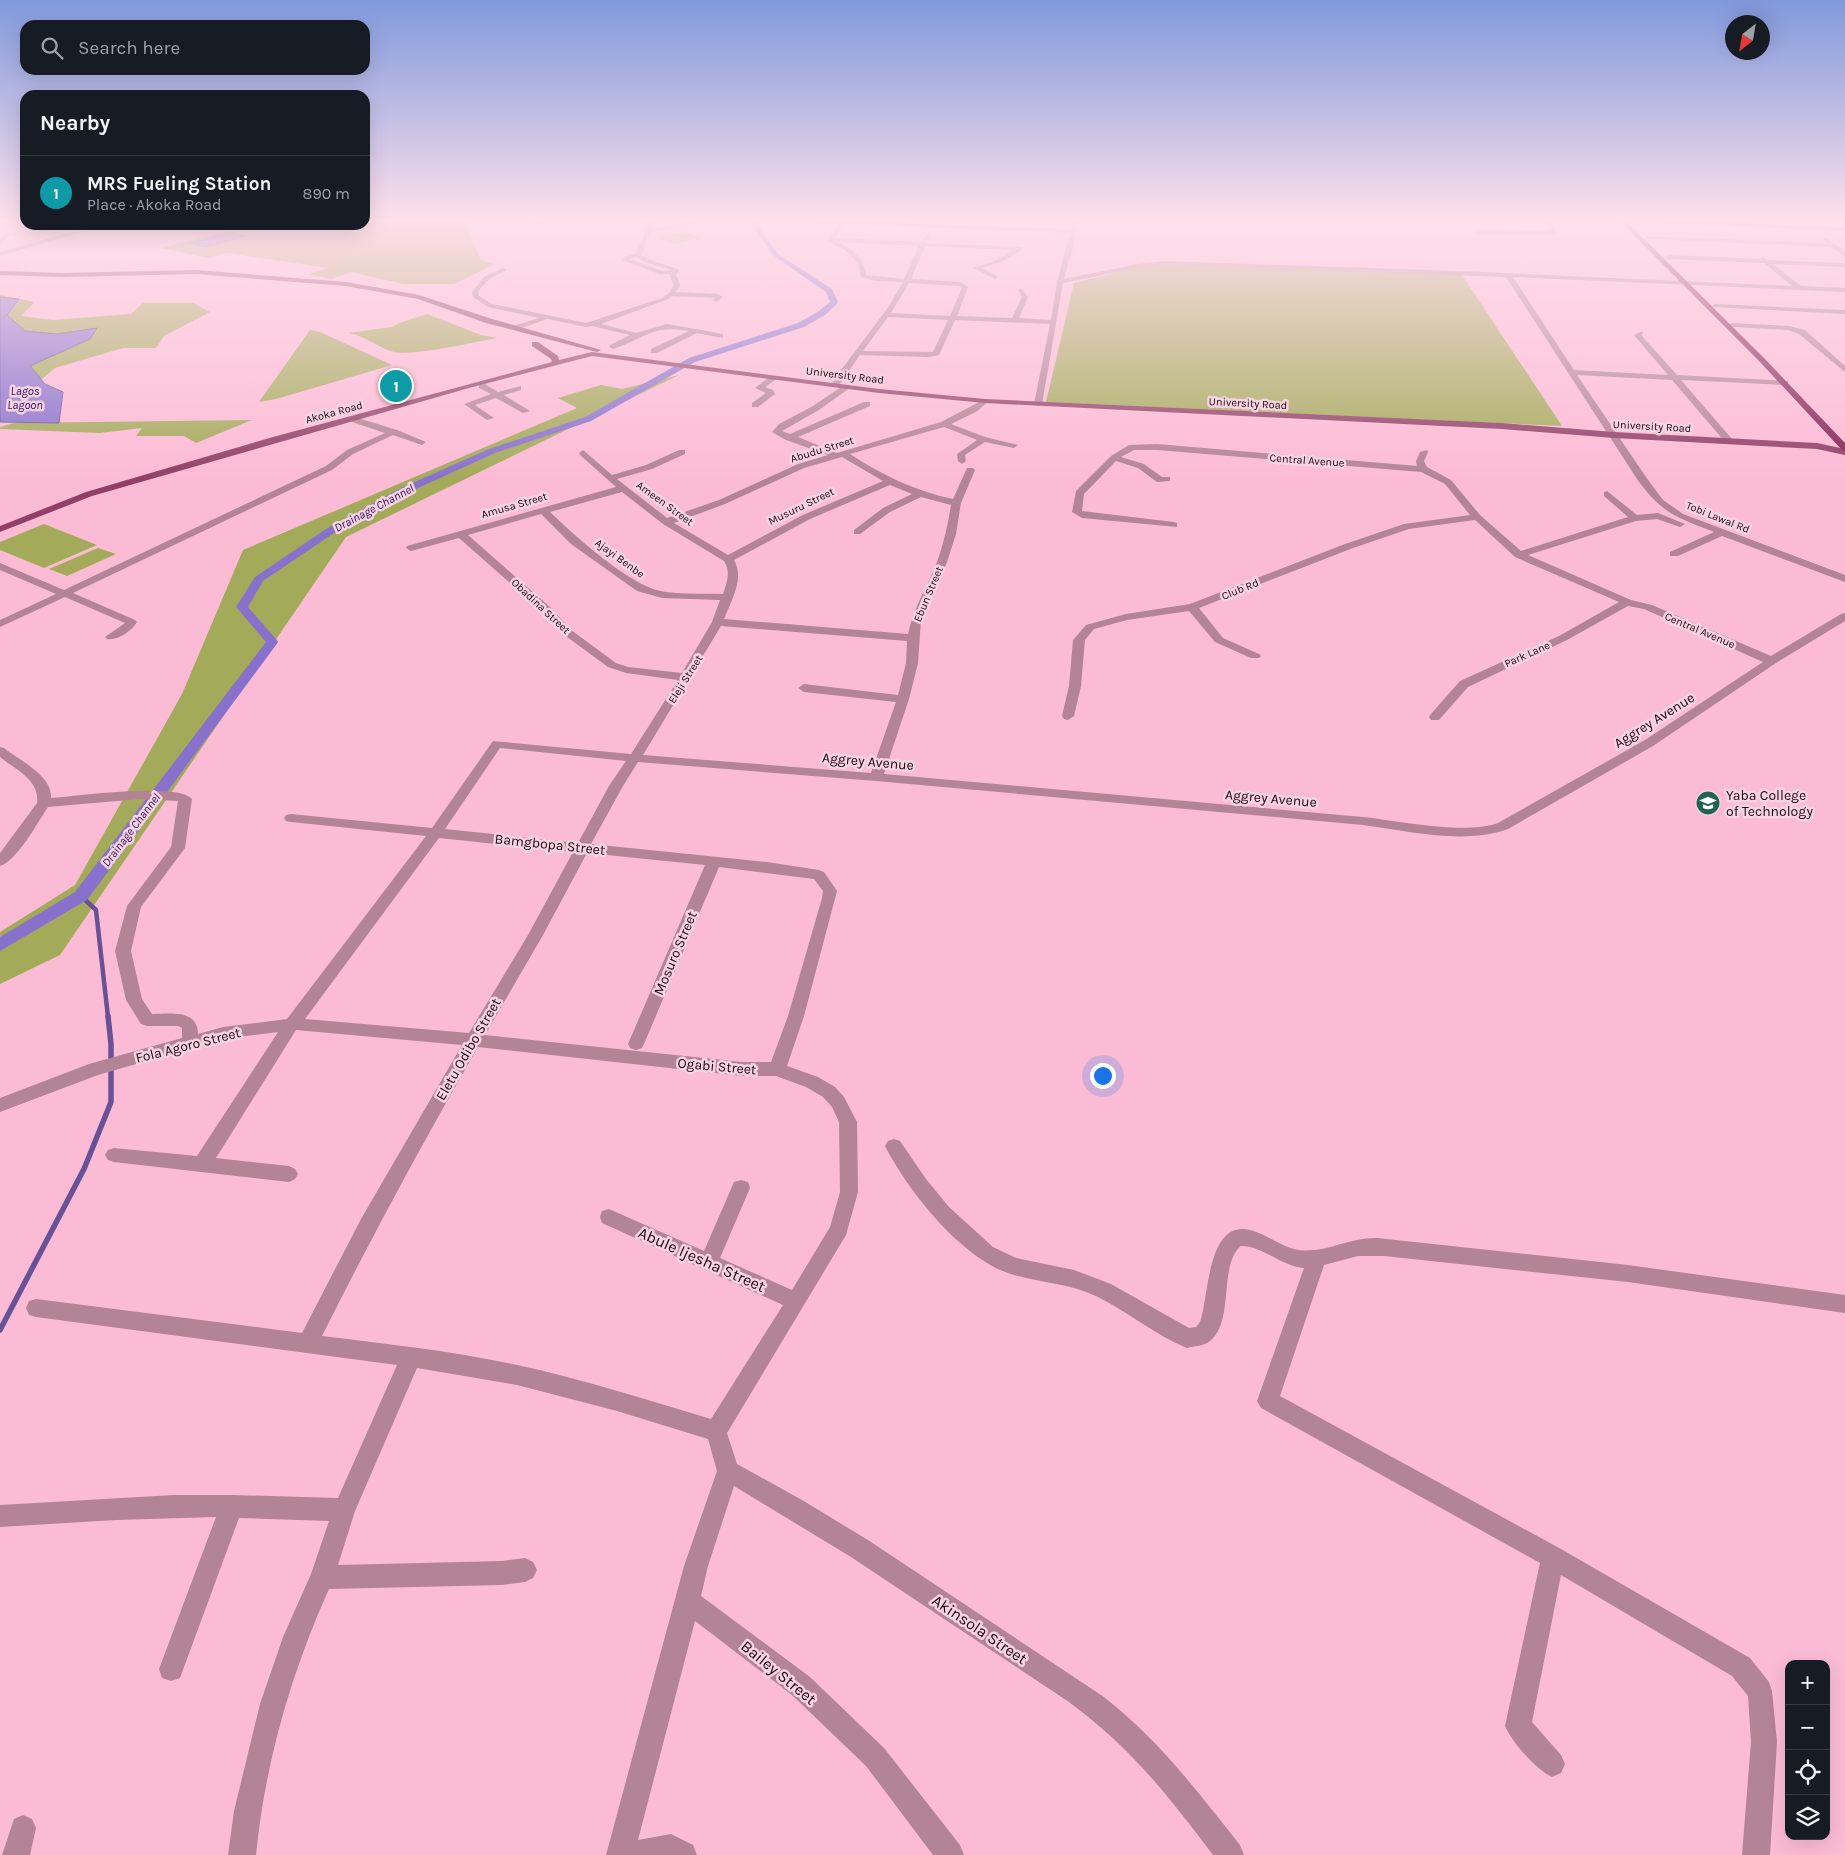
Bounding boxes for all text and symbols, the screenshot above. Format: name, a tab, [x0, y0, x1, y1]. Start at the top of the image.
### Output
north arrow	[1725, 15, 1770, 60]
search box	[20, 20, 370, 75]
icon: search	[38, 34, 66, 62]
text: Search here	[78, 37, 180, 59]
text: Nearby	[40, 111, 110, 135]
text: MRS Fueling Station	[87, 173, 271, 195]
text: 1	[53, 184, 59, 203]
text: 890 m	[303, 184, 350, 203]
text: Place · Akoka Road	[87, 195, 221, 214]
street label: University Road	[805, 364, 885, 387]
pin: 1	[380, 367, 412, 405]
water label: Lagos Lagoon	[7, 384, 43, 412]
street label: University Road	[1208, 395, 1288, 412]
street label: Akoka Road	[304, 399, 364, 426]
street label: University Road	[1612, 418, 1692, 435]
street label: Abudu Street	[789, 434, 855, 465]
street label: Central Avenue	[1269, 451, 1345, 470]
street label: Ameen Street	[634, 478, 696, 528]
water label: Drainage Channel	[332, 481, 416, 535]
street label: Musuru Street	[766, 485, 836, 528]
street label: Amusa Street	[480, 490, 549, 521]
street label: Tobi Lawal Rd	[1684, 499, 1751, 536]
street label: Ajayi Benbe	[592, 536, 647, 581]
street label: Ebun Street	[911, 565, 946, 624]
street label: Obadina Street	[509, 576, 573, 637]
street label: Club Rd	[1220, 576, 1261, 603]
street label: Central Avenue	[1663, 610, 1737, 651]
street label: Park Lane	[1502, 639, 1552, 670]
street label: Eleji Street	[665, 653, 705, 706]
street label: Aggrey Avenue	[1611, 689, 1698, 752]
street label: Aggrey Avenue	[821, 749, 915, 774]
street label: Aggrey Avenue	[1224, 786, 1318, 811]
place label: Yaba College of Technology	[1726, 787, 1813, 820]
school or university icon: Yaba College of Technology	[1695, 790, 1721, 816]
water label: Drainage Channel	[99, 791, 163, 869]
street label: Bamgbopa Street	[494, 830, 606, 859]
street label: Mosuro Street	[650, 909, 701, 998]
street label: Eletu Odibo Street	[432, 995, 505, 1103]
street label: Fola Agoro Street	[134, 1024, 242, 1067]
street label: Ogabi Street	[677, 1055, 757, 1078]
your location	[1090, 1063, 1116, 1089]
street label: Abule Ijesha Street	[635, 1223, 768, 1296]
street label: Akinsola Street	[928, 1591, 1031, 1668]
street label: Bailey Street	[737, 1636, 820, 1709]
map controls	[1785, 1660, 1830, 1840]
button: +	[1785, 1660, 1830, 1705]
button: −	[1785, 1705, 1830, 1750]
button: locate	[1785, 1750, 1830, 1795]
button: layers	[1785, 1795, 1830, 1840]

